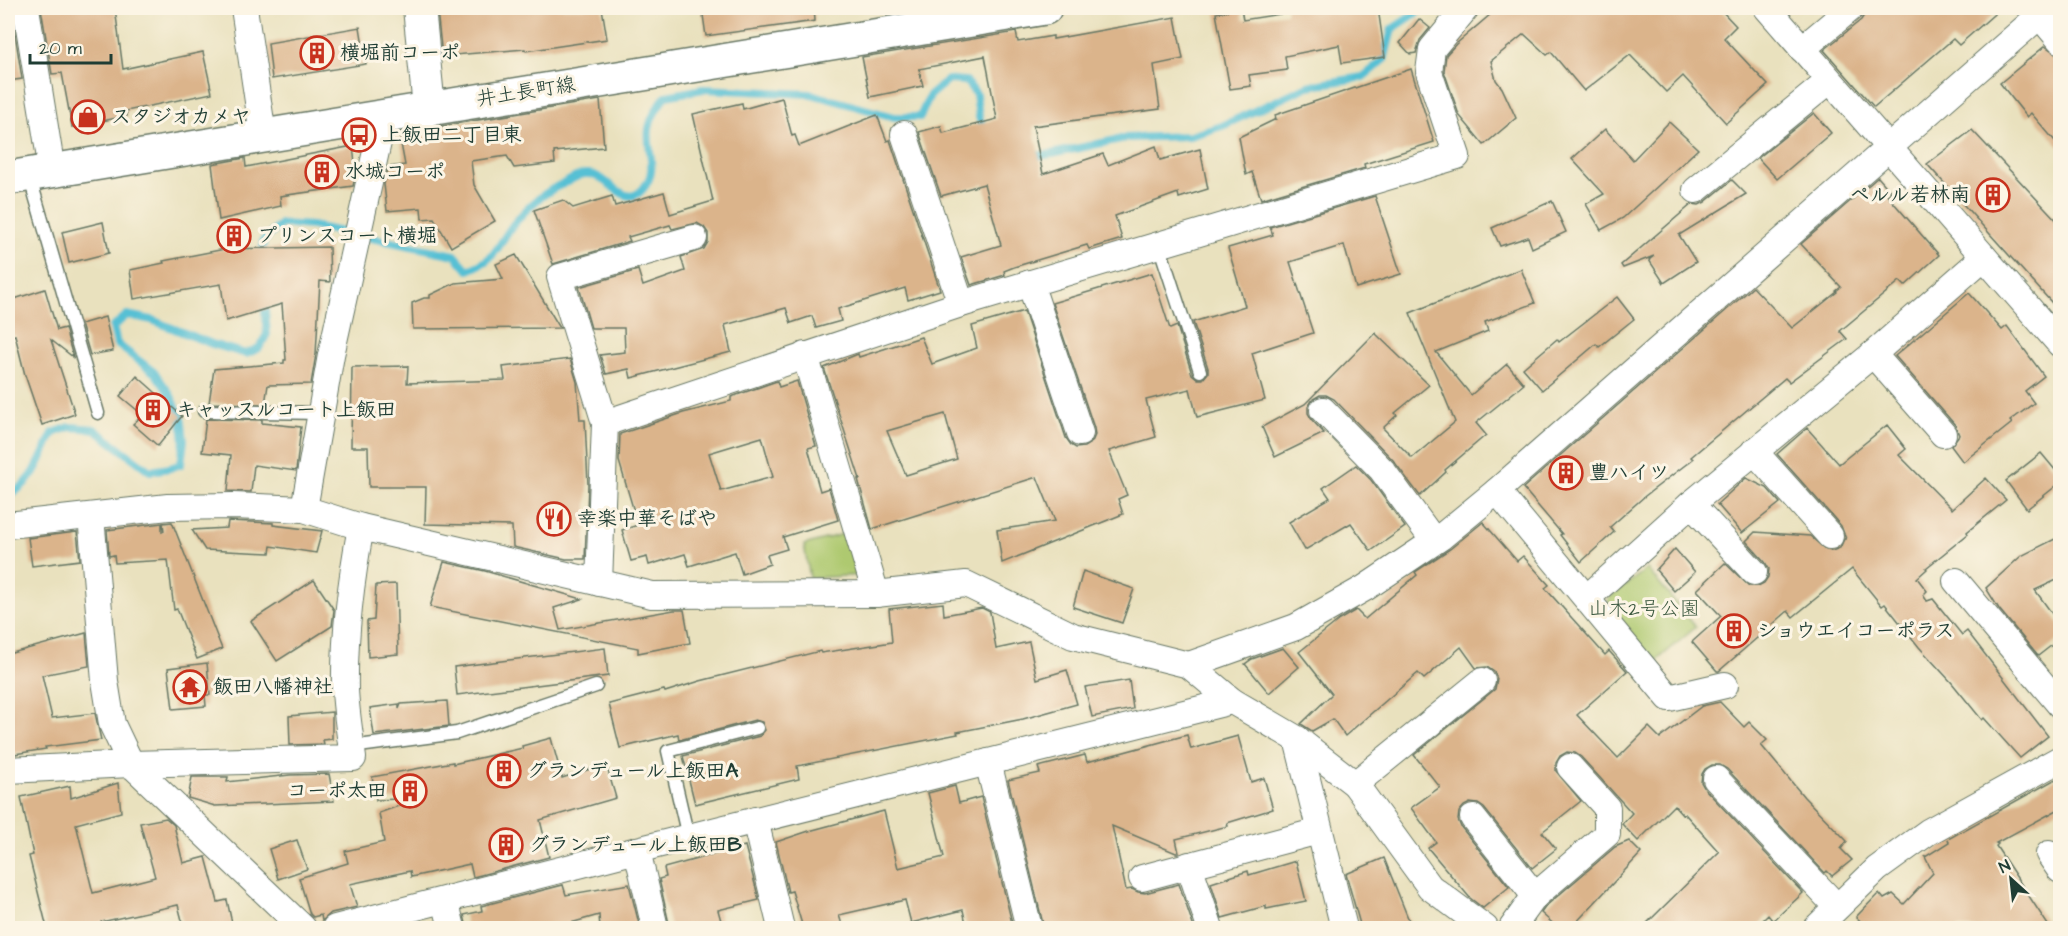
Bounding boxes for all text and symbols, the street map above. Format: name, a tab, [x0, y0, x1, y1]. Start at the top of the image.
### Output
scale bar	[30, 27, 111, 65]
building icon: 横堀前コーポ	[299, 35, 335, 71]
text: 20 m	[39, 36, 82, 61]
place label: 横堀前コーポ	[340, 39, 460, 67]
street label: 井土長町線	[474, 70, 578, 114]
shop icon: スタジオカメヤ	[70, 99, 106, 135]
place label: スタジオカメヤ	[111, 103, 251, 131]
bus stop icon: 上飯田二丁目東	[341, 117, 377, 153]
place label: 上飯田二丁目東	[382, 121, 522, 149]
building icon: 水城コーポ	[304, 154, 340, 190]
place label: 水城コーポ	[345, 158, 445, 186]
building icon: ペルル若林南	[1975, 177, 2011, 213]
place label: ペルル若林南	[1850, 181, 1970, 209]
building icon: プリンスコート横堀	[216, 218, 252, 254]
place label: プリンスコート横堀	[257, 222, 437, 250]
building icon: キャッスルコート上飯田	[135, 392, 171, 428]
place label: キャッスルコート上飯田	[176, 396, 396, 424]
building icon: 豊ハイツ	[1548, 455, 1584, 491]
place label: 豊ハイツ	[1589, 459, 1669, 487]
restaurant icon: 幸楽中華そばや	[536, 501, 572, 537]
place label: 幸楽中華そばや	[577, 505, 717, 533]
park label: 山木2号公園	[1588, 595, 1700, 623]
building icon: ショウエイコーポラス	[1716, 613, 1752, 649]
place label: ショウエイコーポラス	[1757, 617, 1955, 645]
temple icon: 飯田八幡神社	[172, 669, 208, 705]
place label: 飯田八幡神社	[213, 673, 333, 701]
building icon: グランデュール上飯田A	[486, 753, 522, 789]
place label: グランデュール上飯田A	[527, 757, 738, 785]
building icon: コーポ太田	[392, 773, 428, 809]
place label: コーポ太田	[287, 777, 387, 805]
building icon: グランデュール上飯田B	[488, 827, 524, 863]
place label: グランデュール上飯田B	[529, 831, 742, 859]
north arrow	[1981, 849, 2041, 909]
text: N	[1995, 854, 2014, 879]

